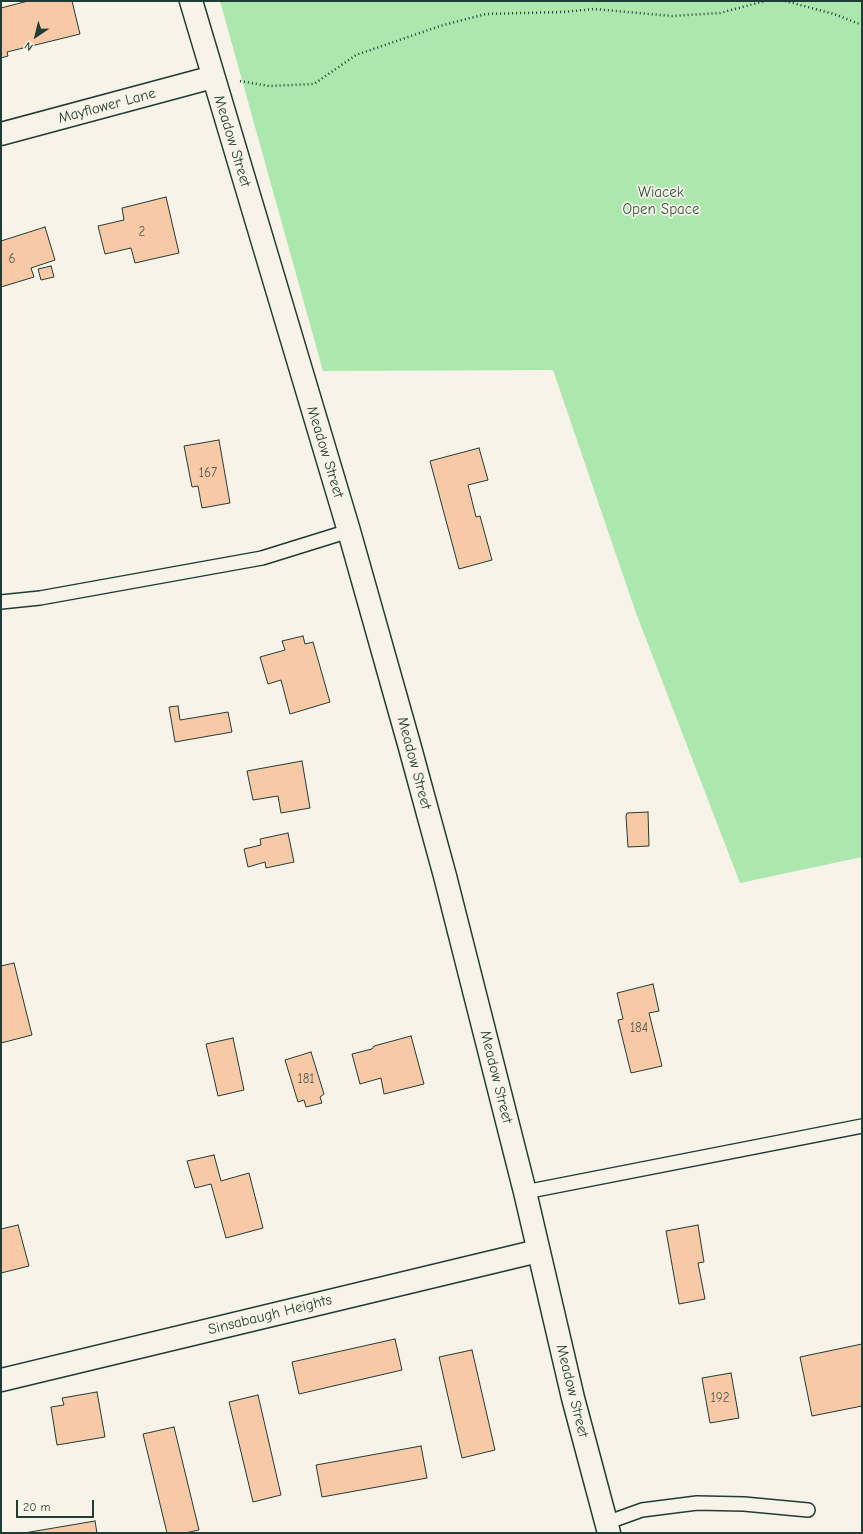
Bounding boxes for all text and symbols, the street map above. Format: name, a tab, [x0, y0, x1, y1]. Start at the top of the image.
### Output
north arrow	[16, 16, 56, 56]
text: N	[22, 39, 36, 54]
street label: Mayflower Lane	[56, 84, 158, 128]
street label: Meadow Street	[209, 93, 255, 189]
park label: Wiacek Open Space	[622, 184, 700, 219]
house number: 2	[139, 224, 145, 240]
house number: 6	[8, 251, 16, 267]
street label: Meadow Street	[302, 404, 348, 500]
house number: 167	[199, 465, 217, 481]
street label: Meadow Street	[393, 715, 435, 811]
house number: 184	[630, 1020, 648, 1036]
street label: Meadow Street	[476, 1029, 516, 1125]
house number: 181	[298, 1071, 314, 1087]
street label: Sinsabaugh Heights	[206, 1291, 334, 1339]
street label: Meadow Street	[552, 1343, 592, 1439]
house number: 192	[711, 1390, 729, 1406]
scale bar	[18, 1492, 96, 1518]
text: 20 m	[23, 1500, 51, 1514]

